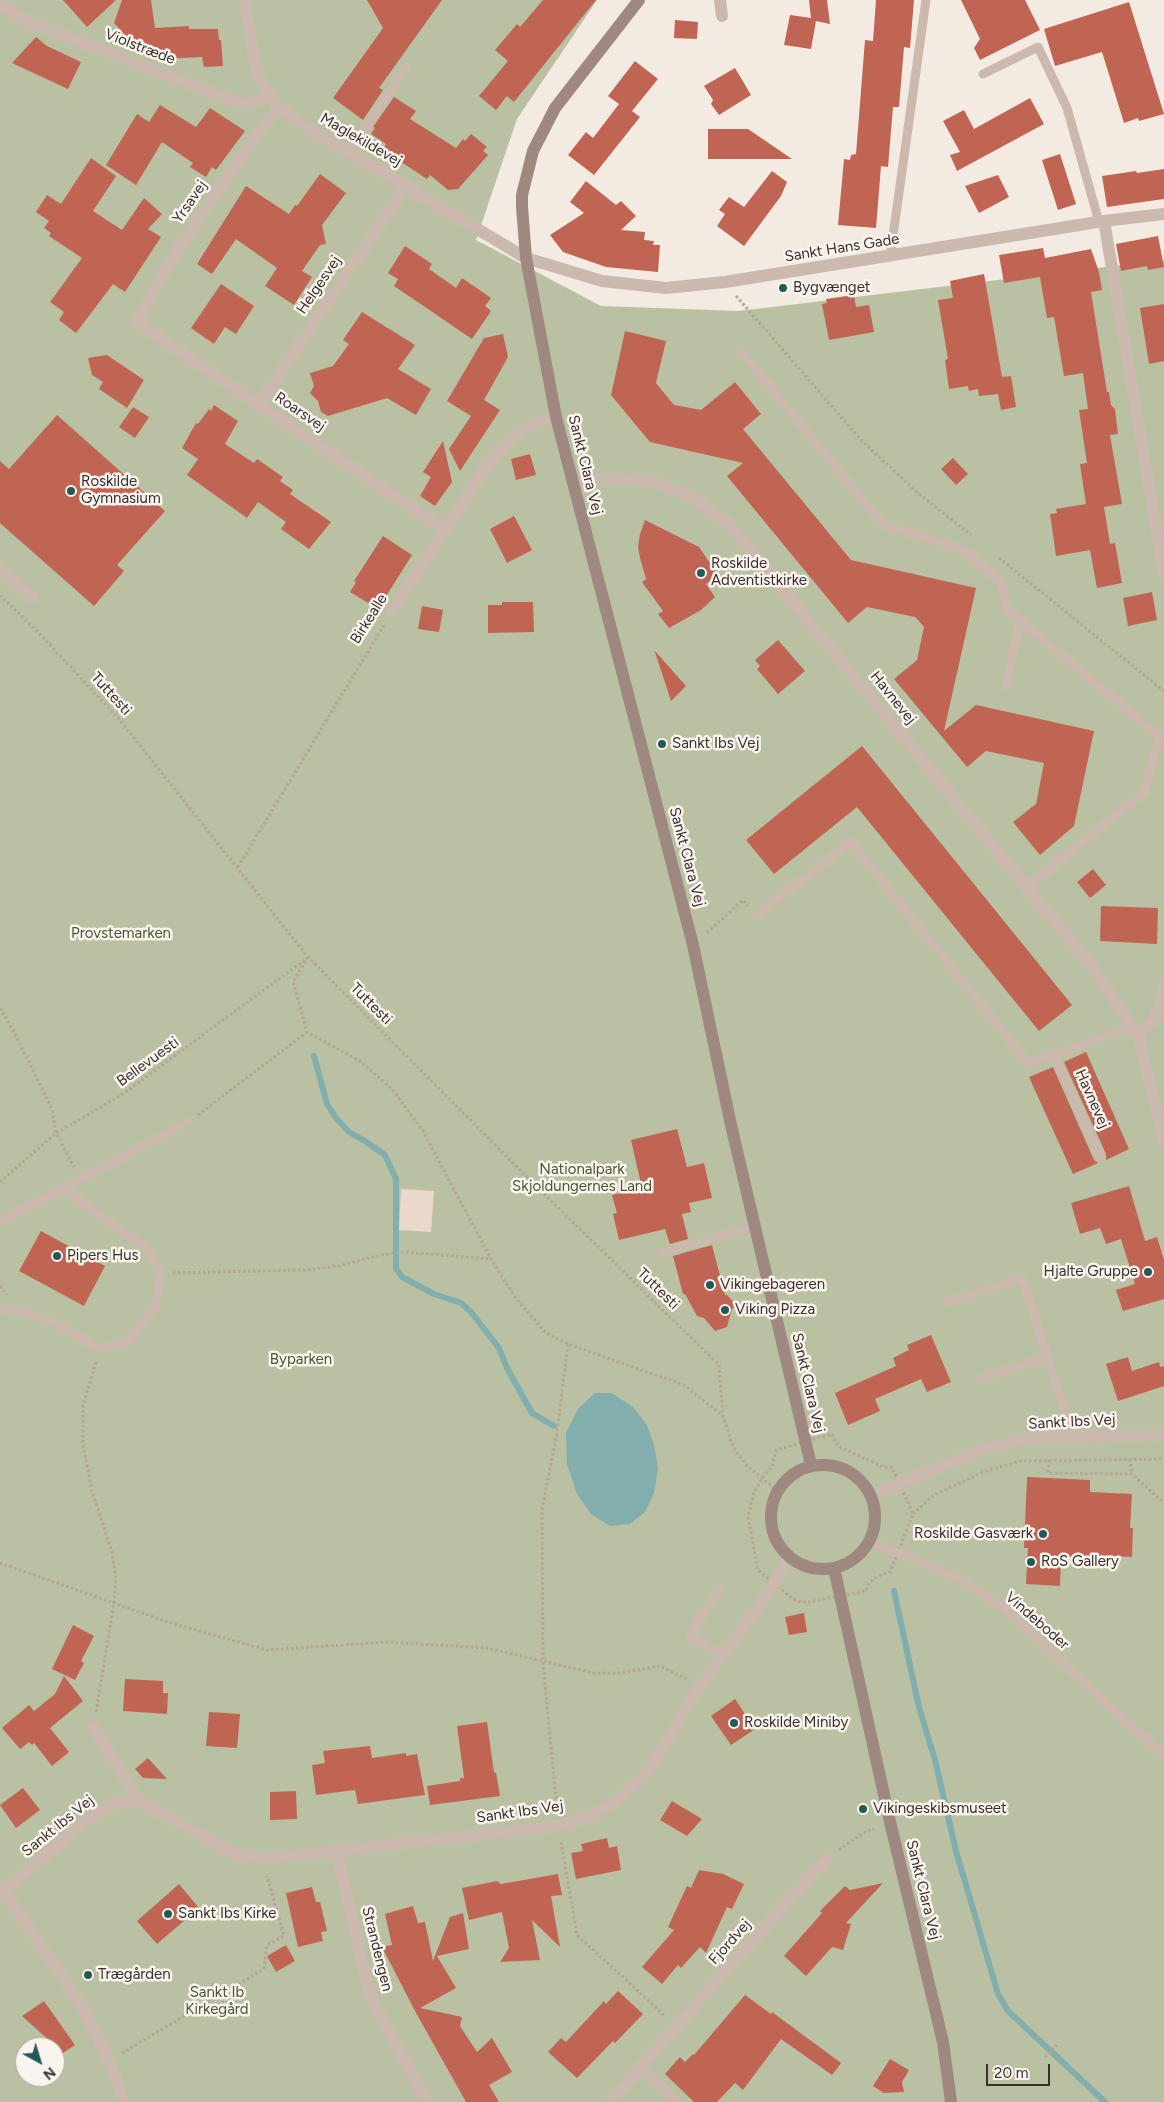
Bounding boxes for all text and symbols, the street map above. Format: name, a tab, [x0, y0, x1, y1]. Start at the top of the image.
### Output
street label: Violstræde	[102, 25, 178, 69]
street label: Maglekildevej	[317, 109, 405, 171]
street label: Yrsavej	[169, 177, 211, 227]
street label: Sankt Hans Gade	[783, 230, 901, 266]
street label: Helgesvej	[293, 252, 345, 318]
place label: Bygvænget	[793, 279, 871, 297]
marker: Bygvænget	[777, 282, 789, 294]
street label: Roarsvej	[271, 388, 329, 436]
street label: Sankt Clara Vej	[564, 413, 606, 517]
place label: Roskilde Gymnasium	[81, 473, 161, 508]
marker: Roskilde Gymnasium	[65, 485, 77, 497]
place label: Roskilde Adventistkirke	[711, 555, 807, 590]
marker: Roskilde Adventistkirke	[695, 567, 707, 579]
street label: Birkealle	[347, 591, 391, 647]
street label: Havnevej	[866, 668, 920, 728]
street label: Tuttesti	[87, 669, 135, 719]
place label: Sankt Ibs Vej	[672, 735, 759, 753]
marker: Sankt Ibs Vej	[656, 738, 668, 750]
street label: Sankt Clara Vej	[665, 805, 709, 909]
park label: Provstemarken	[71, 925, 171, 943]
street label: Tuttesti	[346, 979, 396, 1029]
street label: Bellevuesti	[113, 1033, 183, 1091]
street label: Havnevej	[1071, 1067, 1113, 1131]
park label: Nationalpark Skjoldungernes Land	[512, 1161, 652, 1196]
place label: Pipers Hus	[67, 1247, 139, 1265]
marker: Pipers Hus	[51, 1250, 63, 1262]
place label: Hjalte Gruppe	[1043, 1263, 1138, 1281]
street label: Tuttesti	[633, 1265, 683, 1313]
marker: Hjalte Gruppe	[1142, 1266, 1154, 1278]
place label: Vikingebageren	[720, 1276, 825, 1294]
marker: Vikingebageren	[704, 1279, 716, 1291]
place label: Viking Pizza	[735, 1301, 815, 1319]
marker: Viking Pizza	[719, 1304, 731, 1316]
street label: Sankt Clara Vej	[788, 1331, 828, 1435]
park label: Byparken	[270, 1351, 332, 1369]
street label: Sankt Ibs Vej	[1028, 1411, 1116, 1433]
place label: Roskilde Gasværk	[914, 1525, 1033, 1543]
marker: Roskilde Gasværk	[1037, 1528, 1049, 1540]
place label: RoS Gallery	[1041, 1553, 1119, 1571]
marker: RoS Gallery	[1025, 1556, 1037, 1568]
street label: Vindeboder	[1001, 1588, 1073, 1654]
place label: Roskilde Miniby	[744, 1714, 848, 1732]
marker: Roskilde Miniby	[728, 1717, 740, 1729]
street label: Sankt Ibs Vej	[18, 1791, 98, 1861]
street label: Sankt Ibs Vej	[475, 1797, 565, 1827]
place label: Vikingeskibsmuseet	[873, 1800, 1007, 1818]
marker: Vikingeskibsmuseet	[857, 1803, 869, 1815]
street label: Sankt Clara Vej	[902, 1838, 944, 1942]
place label: Sankt Ibs Kirke	[178, 1905, 276, 1923]
street label: Strandengen	[358, 1905, 396, 1993]
marker: Sankt Ibs Kirke	[162, 1908, 174, 1920]
street label: Fjordvej	[705, 1916, 755, 1968]
place label: Trægården	[98, 1966, 171, 1984]
marker: Trægården	[82, 1969, 94, 1981]
park label: Sankt Ib Kirkegård	[185, 1984, 249, 2019]
north arrow	[15, 2037, 65, 2087]
scale bar	[989, 2054, 1053, 2086]
text: N	[40, 2063, 59, 2083]
text: 20 m	[994, 2064, 1028, 2082]

